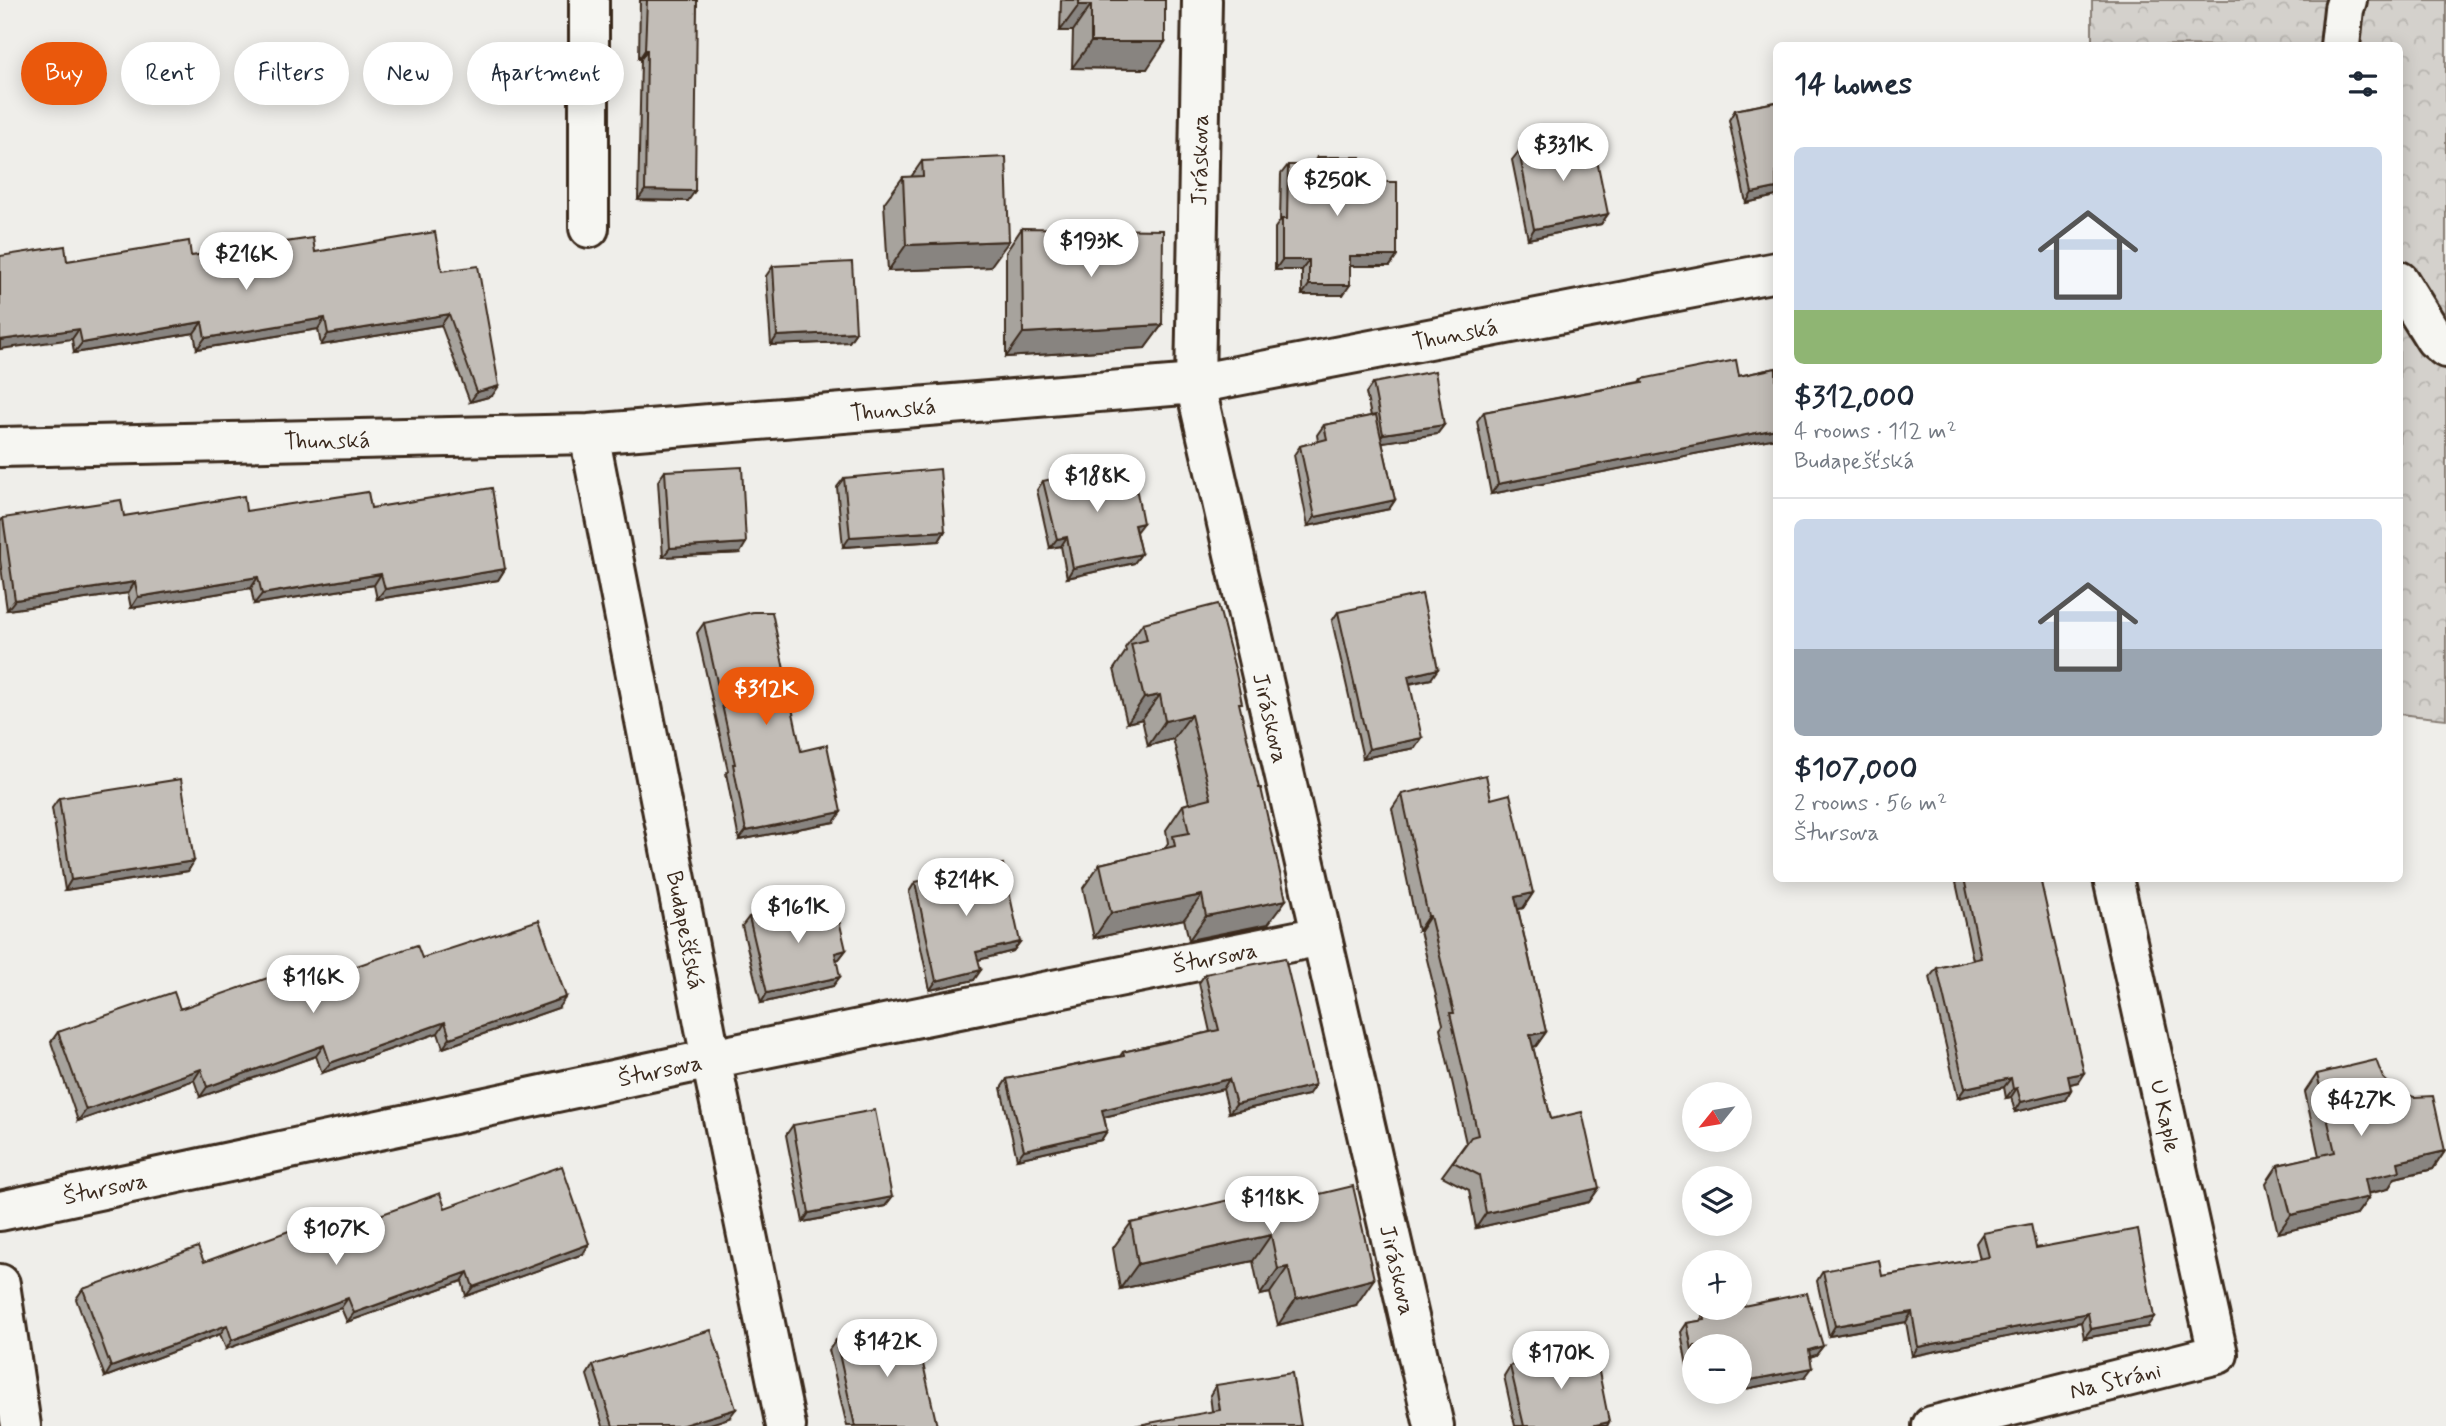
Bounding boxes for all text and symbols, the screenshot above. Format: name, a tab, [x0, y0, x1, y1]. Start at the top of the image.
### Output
chip: Buy	[21, 42, 107, 105]
chip: Rent	[121, 42, 220, 105]
chip: Filters	[234, 42, 349, 105]
chip: New	[363, 42, 453, 105]
chip: Apartment	[467, 42, 624, 105]
text: 14 homes	[1794, 65, 1912, 104]
icon: filters	[2344, 65, 2382, 103]
street label: Jiráskova	[1185, 114, 1217, 206]
pin: $331K	[1514, 124, 1612, 183]
text: $331K	[1534, 131, 1592, 161]
pin: $250K	[1288, 158, 1386, 218]
text: $250K	[1303, 166, 1371, 196]
icon: home	[2025, 192, 2151, 318]
pin: $193K	[1042, 219, 1140, 279]
text: $193K	[1059, 227, 1123, 257]
pin: $216K	[197, 232, 295, 292]
text: $216K	[215, 240, 277, 270]
street label: Thunská	[1410, 313, 1501, 359]
text: $312,000	[1794, 378, 1914, 417]
street label: Thunská	[849, 392, 938, 430]
text: 4 rooms · 112 m²	[1794, 417, 1957, 447]
street label: Thunská	[284, 426, 371, 458]
text: Budapešťská	[1794, 447, 1914, 477]
pin: $188K	[1048, 454, 1146, 514]
text: $188K	[1064, 462, 1130, 492]
icon: home	[2025, 564, 2151, 690]
pin: $312K	[717, 668, 815, 727]
street label: Jiráskova	[1244, 670, 1294, 767]
text: $312K	[734, 675, 798, 705]
text: $107,000	[1794, 750, 1917, 789]
text: 2 rooms · 56 m²	[1794, 789, 1947, 819]
text: Štursova	[1794, 819, 1879, 849]
pin: $214K	[917, 858, 1015, 918]
text: $214K	[934, 866, 998, 896]
street label: Budapešťská	[658, 868, 710, 992]
pin: $161K	[749, 886, 847, 945]
text: $161K	[767, 893, 829, 923]
street label: Štursova	[1171, 936, 1260, 982]
pin: $116K	[264, 956, 362, 1015]
text: $116K	[283, 963, 343, 993]
street label: Štursova	[616, 1048, 705, 1096]
street label: U Kaple	[2142, 1077, 2186, 1156]
pin: $427K	[2312, 1078, 2410, 1138]
north arrow	[1682, 1082, 1752, 1152]
map controls	[1682, 1082, 1752, 1404]
text: $427K	[2327, 1086, 2395, 1116]
street label: Štursova	[61, 1166, 150, 1214]
button: layers	[1682, 1166, 1752, 1236]
pin: $118K	[1223, 1176, 1321, 1236]
text: $118K	[1241, 1184, 1303, 1214]
pin: $107K	[287, 1208, 385, 1267]
text: $107K	[303, 1215, 369, 1245]
street label: Jiráskova	[1371, 1222, 1421, 1319]
button: +	[1682, 1250, 1752, 1320]
pin: $142K	[838, 1320, 936, 1379]
text: $142K	[853, 1327, 921, 1357]
pin: $170K	[1512, 1332, 1610, 1391]
button: −	[1682, 1334, 1752, 1404]
text: $170K	[1528, 1339, 1594, 1369]
street label: Na Stráni	[2067, 1356, 2164, 1408]

